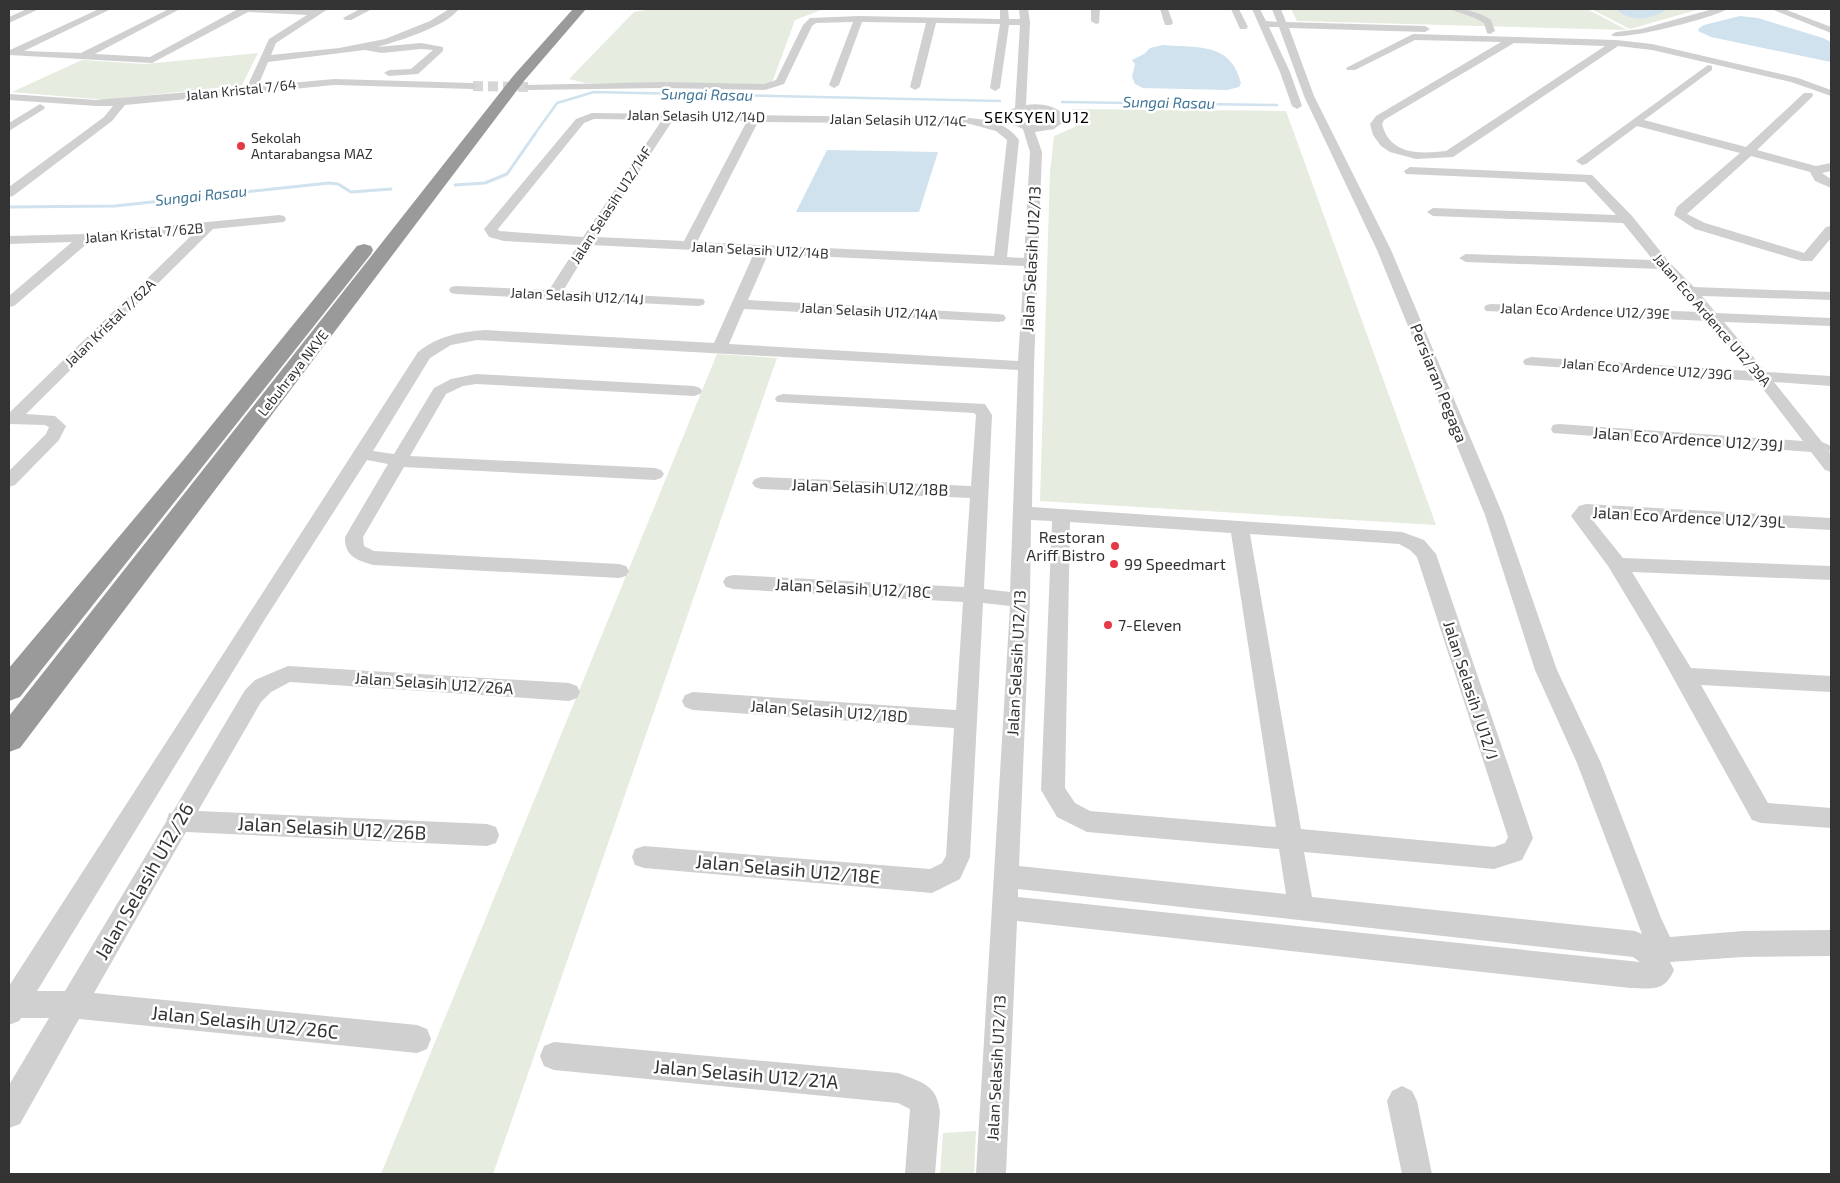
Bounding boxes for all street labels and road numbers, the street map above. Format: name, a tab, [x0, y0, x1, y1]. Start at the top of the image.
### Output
street label: Jalan Kristal 7/64	[185, 75, 297, 104]
street label: Jalan Selasih U12/14D	[627, 106, 765, 125]
street label: Jalan Selasih U12/14C	[829, 110, 967, 129]
street label: Jalan Selasih U12/14F	[566, 143, 655, 267]
street label: Jalan Selasih U12/13	[1017, 185, 1044, 332]
street label: Jalan Kristal 7/62B	[84, 219, 204, 246]
street label: Jalan Selasih U12/14B	[691, 237, 829, 262]
street label: Jalan Eco Ardence U12/39A	[1650, 250, 1775, 390]
street label: Jalan Kristal 7/62A	[61, 275, 159, 370]
street label: Jalan Selasih U12/14J	[510, 284, 644, 307]
street label: Jalan Selasih U12/14A	[800, 298, 938, 323]
street label: Jalan Eco Ardence U12/39E	[1500, 299, 1670, 322]
street label: Persiaran Pegaga	[1407, 321, 1472, 445]
street label: Lebuhraya NKVE	[254, 326, 332, 419]
street label: Jalan Eco Ardence U12/39G	[1561, 354, 1733, 383]
street label: Jalan Eco Ardence U12/39J	[1592, 422, 1784, 455]
street label: Jalan Selasih U12/18B	[791, 474, 949, 499]
street label: Jalan Eco Ardence U12/39L	[1592, 502, 1786, 531]
street label: Jalan Selasih U12/18C	[775, 574, 932, 601]
street label: Jalan Selasih U12/13	[1002, 589, 1029, 736]
street label: Jalan Selasih J U12/J	[1440, 618, 1503, 762]
street label: Jalan Selasih U12/26A	[354, 667, 514, 698]
street label: Jalan Selasih U12/18D	[750, 696, 908, 725]
street label: Jalan Selasih U12/26	[89, 798, 198, 963]
street label: Jalan Selasih U12/26B	[237, 811, 427, 844]
street label: Jalan Selasih U12/18E	[695, 849, 881, 888]
street label: Jalan Selasih U12/13	[982, 994, 1009, 1141]
street label: Jalan Selasih U12/26C	[150, 1000, 340, 1043]
street label: Jalan Selasih U12/21A	[653, 1054, 840, 1093]

